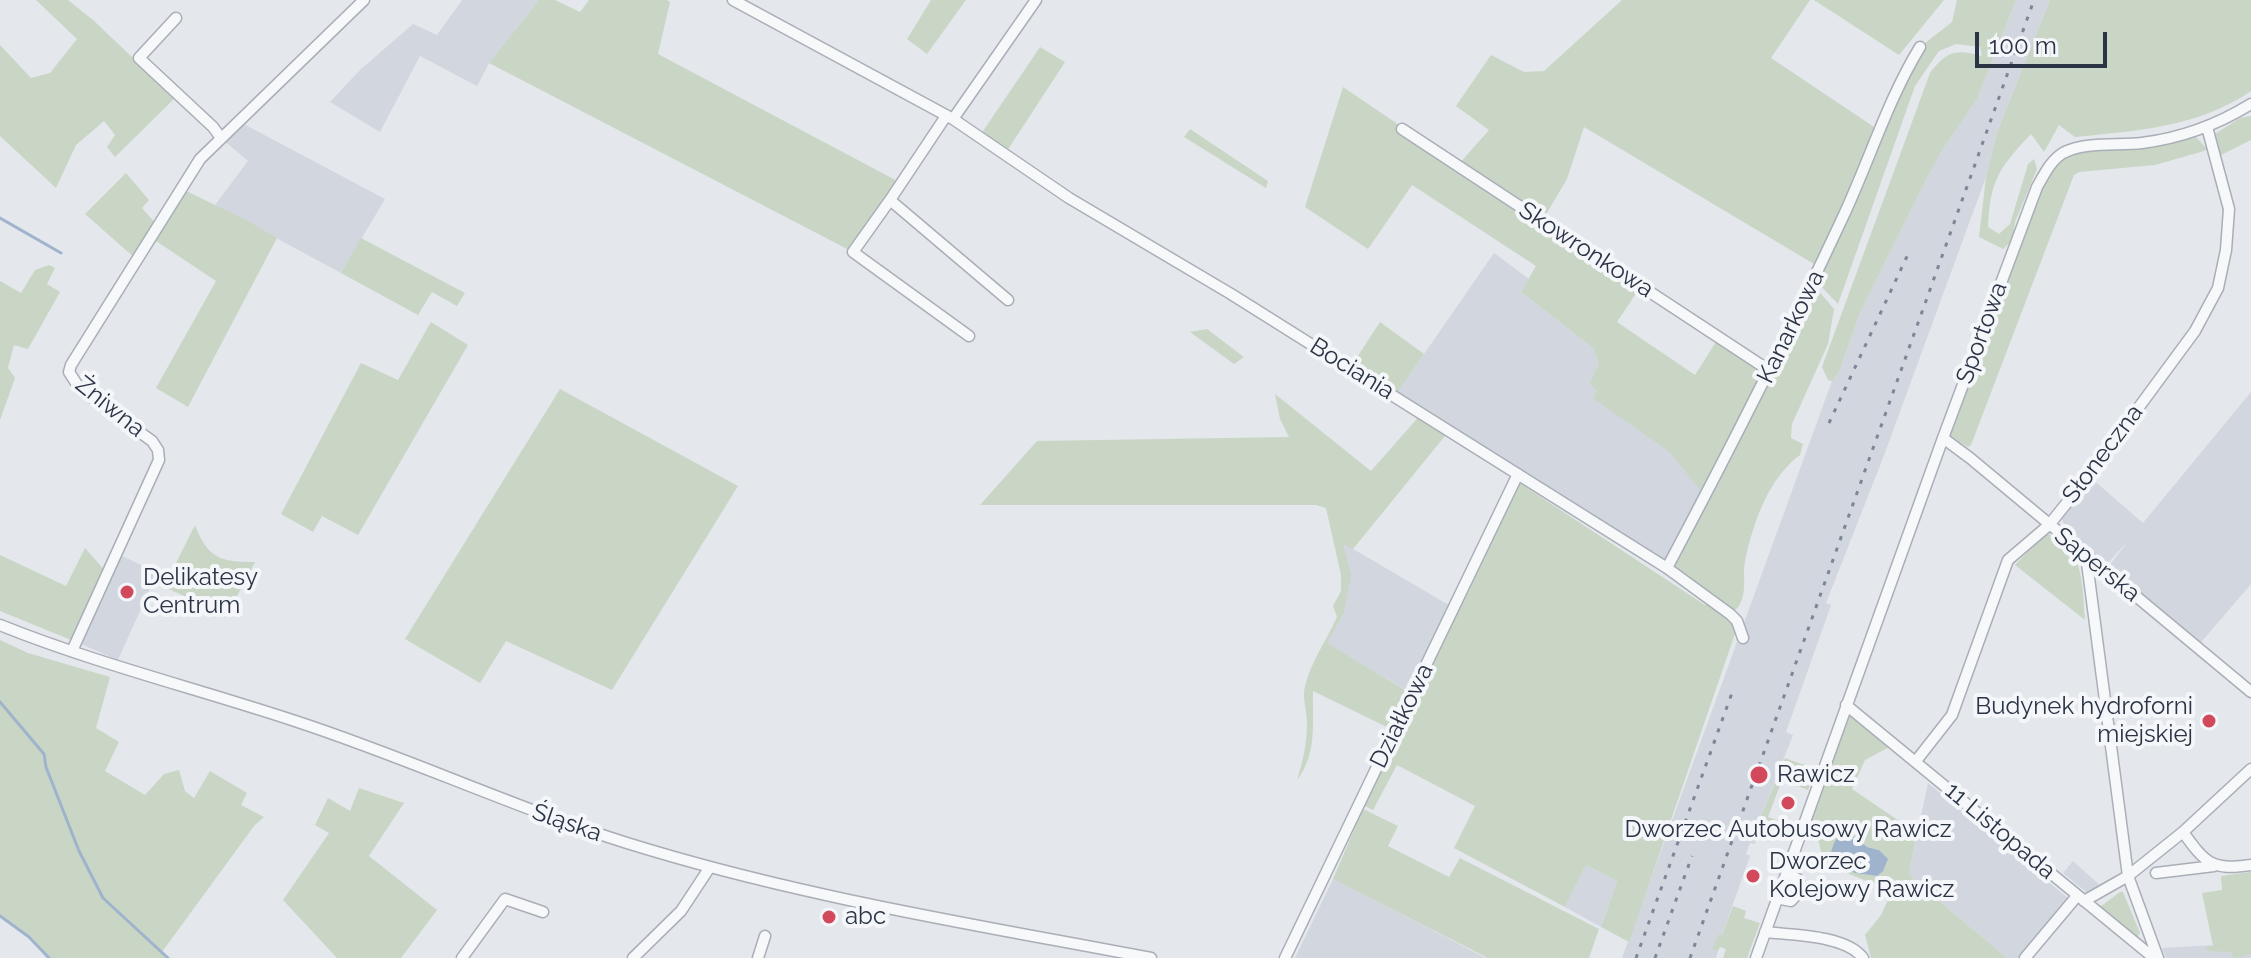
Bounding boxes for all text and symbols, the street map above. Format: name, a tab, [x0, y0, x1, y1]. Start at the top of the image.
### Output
scale bar	[1979, 16, 2111, 66]
text: 100 m	[1989, 31, 2057, 60]
street label: Skowronkowa	[1513, 196, 1659, 304]
street label: Kanarkowa	[1751, 266, 1831, 388]
street label: Sportowa	[1950, 278, 2014, 388]
street label: Bociania	[1304, 332, 1400, 406]
street label: Żniwna	[70, 370, 150, 444]
street label: Słoneczna	[2057, 399, 2149, 509]
street label: Saperska	[2048, 522, 2146, 608]
place label: Delikatesy Centrum	[143, 564, 258, 620]
marker: Delikatesy Centrum	[118, 583, 136, 601]
street label: Działkowa	[1364, 659, 1440, 773]
place label: Budynek hydroforni miejskiej	[1975, 693, 2193, 749]
marker: Budynek hydroforni miejskiej	[2200, 712, 2218, 730]
place label: Rawicz	[1777, 761, 1855, 789]
marker: Rawicz	[1748, 764, 1770, 786]
street label: 11 Listopada	[1939, 776, 2061, 886]
marker: Dworzec Autobusowy Rawicz	[1779, 794, 1797, 812]
street label: Śląska	[529, 798, 605, 848]
place label: Dworzec Autobusowy Rawicz	[1624, 816, 1952, 844]
place label: Dworzec Kolejowy Rawicz	[1769, 848, 1954, 904]
marker: Dworzec Kolejowy Rawicz	[1744, 867, 1762, 885]
place label: abc	[845, 903, 886, 931]
marker: abc	[820, 908, 838, 926]

